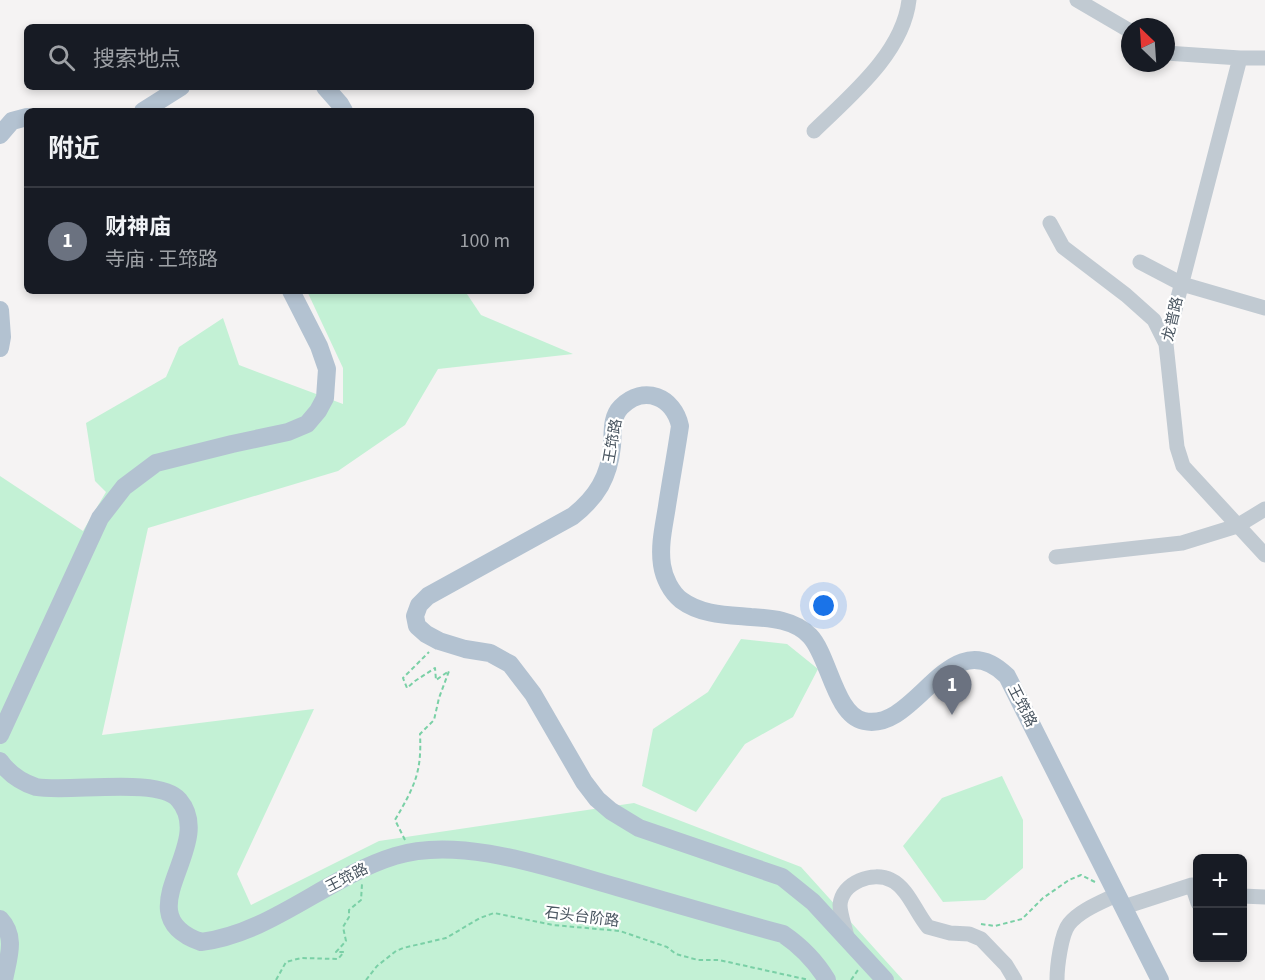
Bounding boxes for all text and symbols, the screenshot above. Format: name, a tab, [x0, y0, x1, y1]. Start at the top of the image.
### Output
north arrow	[1121, 18, 1175, 72]
search box	[24, 24, 534, 90]
icon: search	[45, 41, 78, 74]
text: 搜索地点	[93, 43, 181, 75]
text: 附近	[48, 130, 100, 167]
text: 财神庙	[105, 211, 171, 243]
text: 1	[62, 227, 73, 255]
text: 100 m	[460, 227, 510, 255]
text: 寺庙 · 王筇路	[105, 246, 218, 274]
street label: 龙普路	[1158, 295, 1188, 343]
street label: 王筇路	[599, 417, 627, 465]
your location	[809, 591, 838, 620]
pin: 1	[932, 666, 972, 715]
street label: 王筇路	[1002, 681, 1042, 731]
map controls	[1193, 854, 1247, 962]
button: +	[1193, 854, 1247, 908]
street label: 王筇路	[322, 858, 372, 898]
street label: 石头台阶路	[543, 902, 621, 932]
button: −	[1193, 908, 1247, 962]

